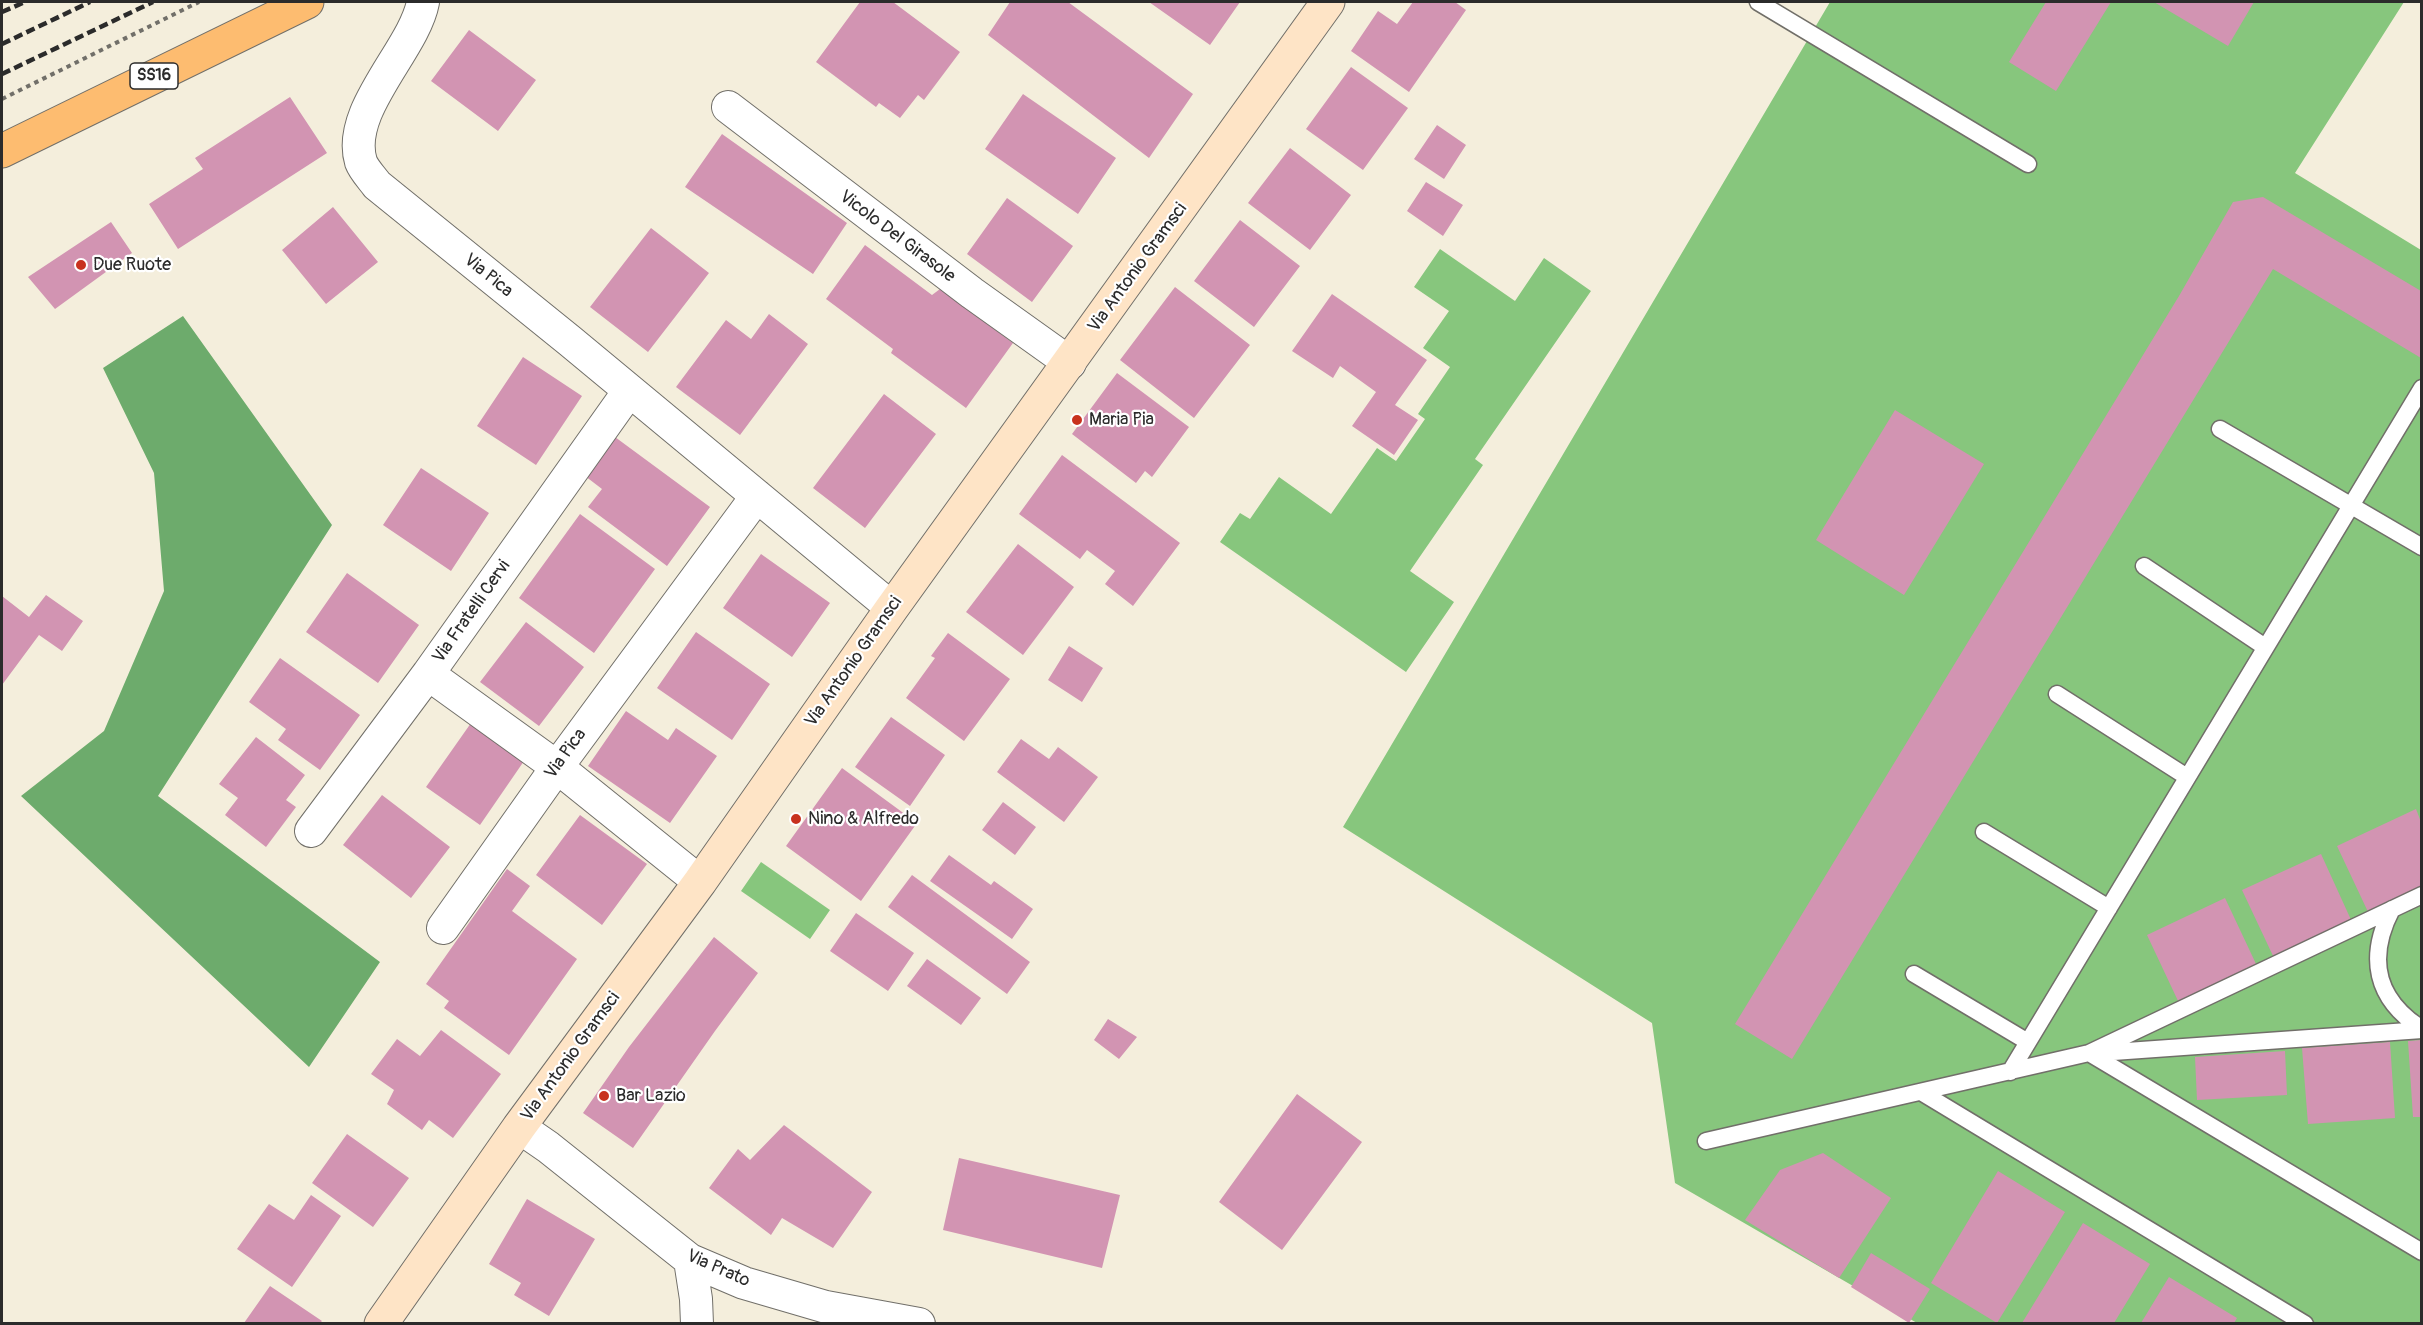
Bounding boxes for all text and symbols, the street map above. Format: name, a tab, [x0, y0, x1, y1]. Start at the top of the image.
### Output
road number: SS16	[130, 63, 178, 89]
street label: Vicolo Del Girasole	[835, 186, 959, 288]
street label: Via Antonio Gramsci	[1084, 199, 1192, 337]
street label: Via Pica	[459, 250, 517, 302]
place label: Due Ruote	[93, 254, 171, 276]
marker: Due Ruote	[74, 258, 88, 272]
place label: Maria Pia	[1089, 409, 1154, 431]
marker: Maria Pia	[1070, 413, 1084, 427]
street label: Via Fratelli Cervi	[428, 556, 516, 668]
street label: Via Antonio Gramsci	[801, 593, 907, 731]
street label: Via Pica	[541, 725, 591, 783]
place label: Nino & Alfredo	[808, 808, 919, 830]
marker: Nino & Alfredo	[789, 812, 803, 826]
street label: Via Antonio Gramsci	[517, 988, 625, 1126]
place label: Bar Lazio	[616, 1085, 686, 1107]
marker: Bar Lazio	[597, 1089, 611, 1103]
street label: Via Prato	[683, 1246, 753, 1292]

